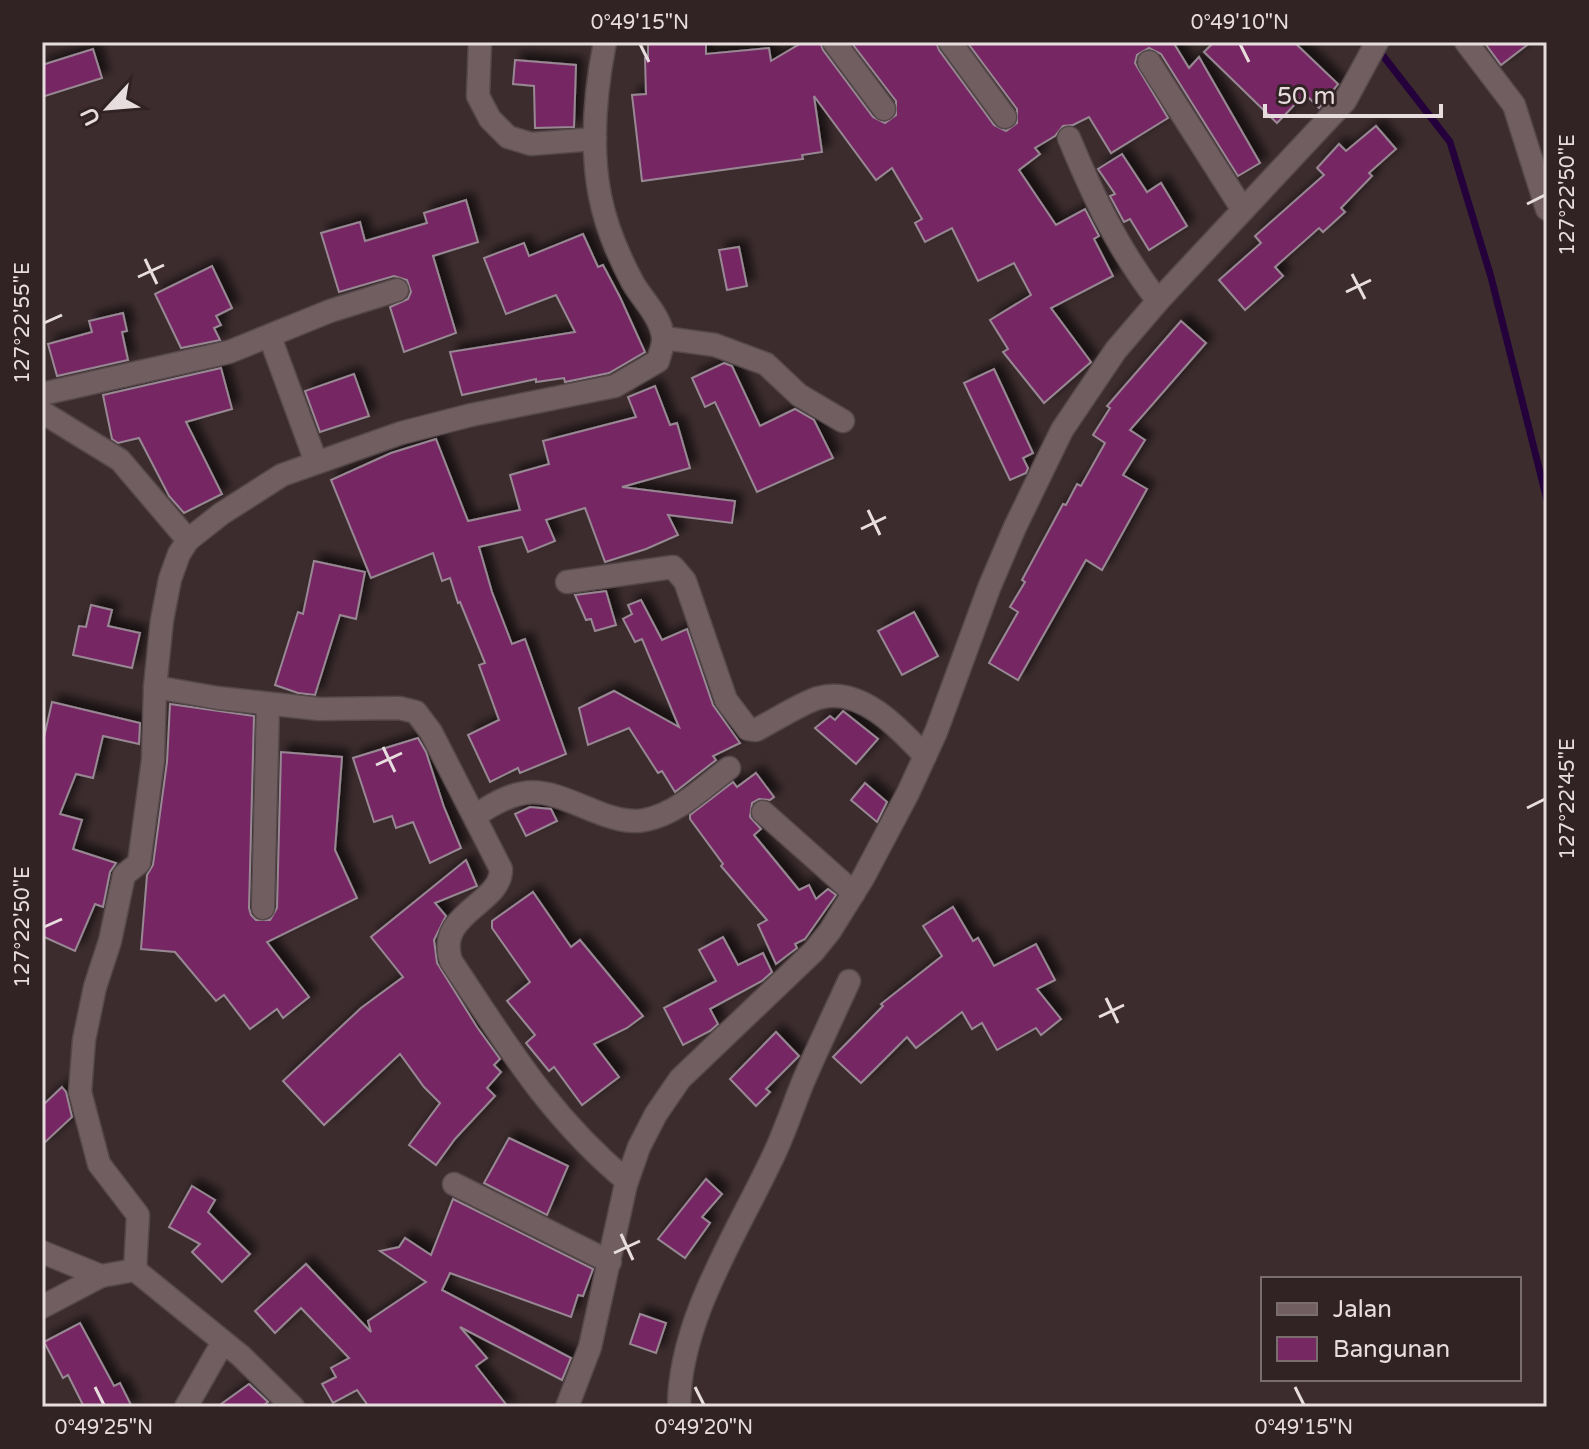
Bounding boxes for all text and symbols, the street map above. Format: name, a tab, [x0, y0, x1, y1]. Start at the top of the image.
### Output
text: 0°49'15"N	[591, 11, 689, 35]
text: 0°49'10"N	[1191, 11, 1289, 35]
north arrow	[68, 68, 148, 148]
scale bar	[1265, 68, 1441, 118]
text: 50 m	[1277, 82, 1335, 111]
text: U	[76, 103, 106, 130]
text: 127°22'50"E	[1556, 134, 1580, 256]
text: 127°22'55"E	[11, 262, 35, 384]
text: 127°22'45"E	[1556, 738, 1580, 860]
text: 127°22'50"E	[11, 866, 35, 988]
legend	[1261, 1277, 1521, 1381]
text: Jalan	[1333, 1295, 1392, 1324]
text: Bangunan	[1333, 1335, 1450, 1364]
text: 0°49'25"N	[55, 1416, 153, 1440]
text: 0°49'20"N	[655, 1416, 753, 1440]
text: 0°49'15"N	[1255, 1416, 1353, 1440]

